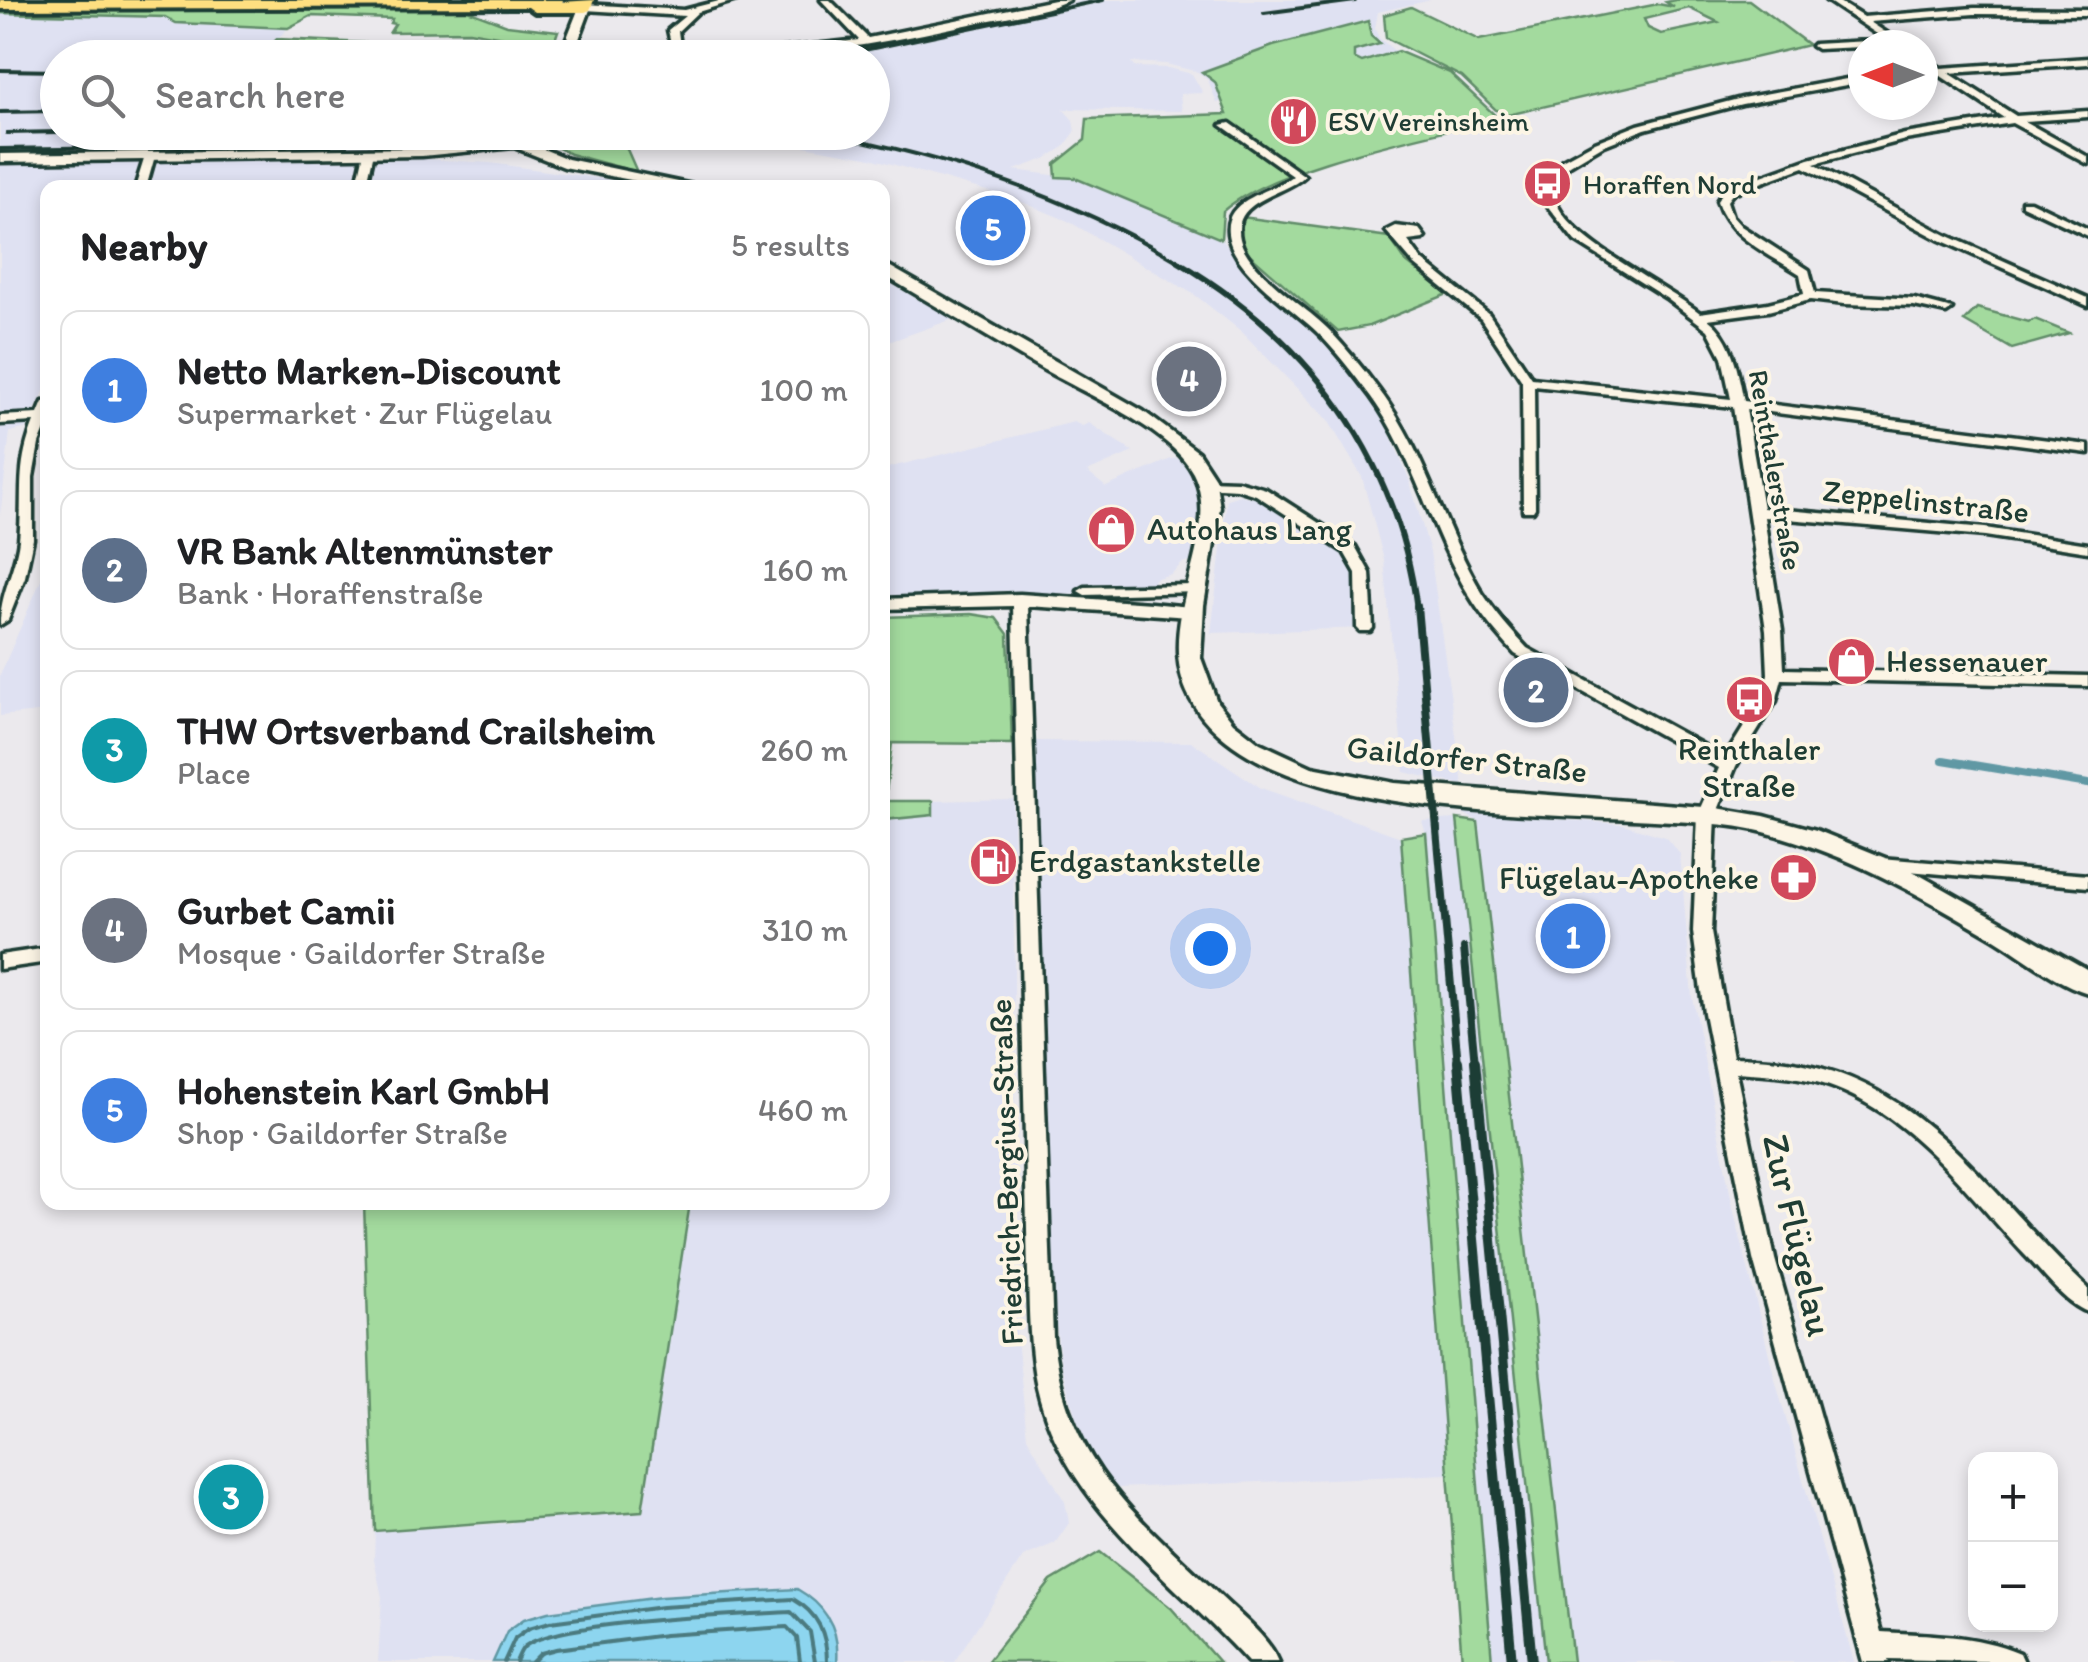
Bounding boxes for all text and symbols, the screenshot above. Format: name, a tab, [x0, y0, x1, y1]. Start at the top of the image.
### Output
north arrow	[1848, 30, 1938, 120]
search box	[40, 40, 890, 150]
icon: search	[75, 68, 130, 123]
text: Search here	[155, 72, 346, 118]
restaurant icon: ESV Vereinsheim	[1267, 95, 1319, 147]
place label: ESV Vereinsheim	[1328, 104, 1529, 138]
bus stop icon: Horaffen Nord	[1522, 158, 1574, 210]
place label: Horaffen Nord	[1583, 167, 1757, 201]
pin: 5	[960, 190, 1026, 266]
text: Nearby	[80, 220, 207, 271]
text: 5 results	[731, 226, 850, 264]
pin: 4	[1156, 342, 1222, 416]
text: Netto Marken-Discount	[177, 348, 561, 394]
street label: Reinthalerstraße	[1742, 367, 1810, 573]
text: 1	[107, 371, 122, 409]
text: 100 m	[760, 371, 848, 409]
text: Supermarket · Zur Flügelau	[177, 394, 552, 432]
street label: Zeppelinstraße	[1821, 471, 2031, 531]
shop icon: Autohaus Lang	[1086, 503, 1138, 555]
place label: Autohaus Lang	[1147, 510, 1352, 548]
text: VR Bank Altenmünster	[177, 528, 552, 574]
text: 2	[106, 551, 123, 589]
text: 160 m	[762, 551, 848, 589]
text: Bank · Horaffenstraße	[177, 574, 484, 612]
shop icon: Hessenauer	[1825, 635, 1877, 687]
place label: Hessenauer	[1886, 642, 2048, 680]
pin: 2	[1504, 652, 1568, 728]
bus stop icon: Reinthaler Straße	[1723, 673, 1775, 725]
text: THW Ortsverband Crailsheim	[177, 708, 655, 754]
street label: Gaildorfer Straße	[1345, 727, 1589, 791]
place label: Reinthaler Straße	[1678, 730, 1820, 805]
text: 3	[106, 731, 123, 769]
text: 260 m	[760, 731, 848, 769]
text: Place	[177, 754, 251, 792]
fuel station icon: Erdgastankstelle	[968, 835, 1020, 887]
place label: Erdgastankstelle	[1029, 842, 1261, 880]
pharmacy icon: Flügelau-Apotheke	[1768, 852, 1820, 904]
place label: Flügelau-Apotheke	[1499, 859, 1759, 897]
text: Gurbet Camii	[177, 888, 396, 934]
pin: 1	[1540, 898, 1606, 974]
text: 4	[105, 911, 124, 949]
text: 310 m	[762, 911, 848, 949]
your location	[1185, 923, 1236, 974]
text: Mosque · Gaildorfer Straße	[177, 934, 546, 972]
street label: Friedrich-Bergius-Straße	[981, 998, 1031, 1346]
text: Hohenstein Karl GmbH	[177, 1068, 550, 1114]
text: 5	[106, 1091, 123, 1129]
text: 460 m	[758, 1091, 848, 1129]
text: Shop · Gaildorfer Straße	[177, 1114, 508, 1152]
street label: Zur Flügelau	[1752, 1129, 1844, 1341]
map controls	[1968, 1452, 2058, 1632]
button: +	[1968, 1452, 2058, 1542]
pin: 3	[198, 1460, 264, 1534]
button: −	[1968, 1542, 2058, 1632]

